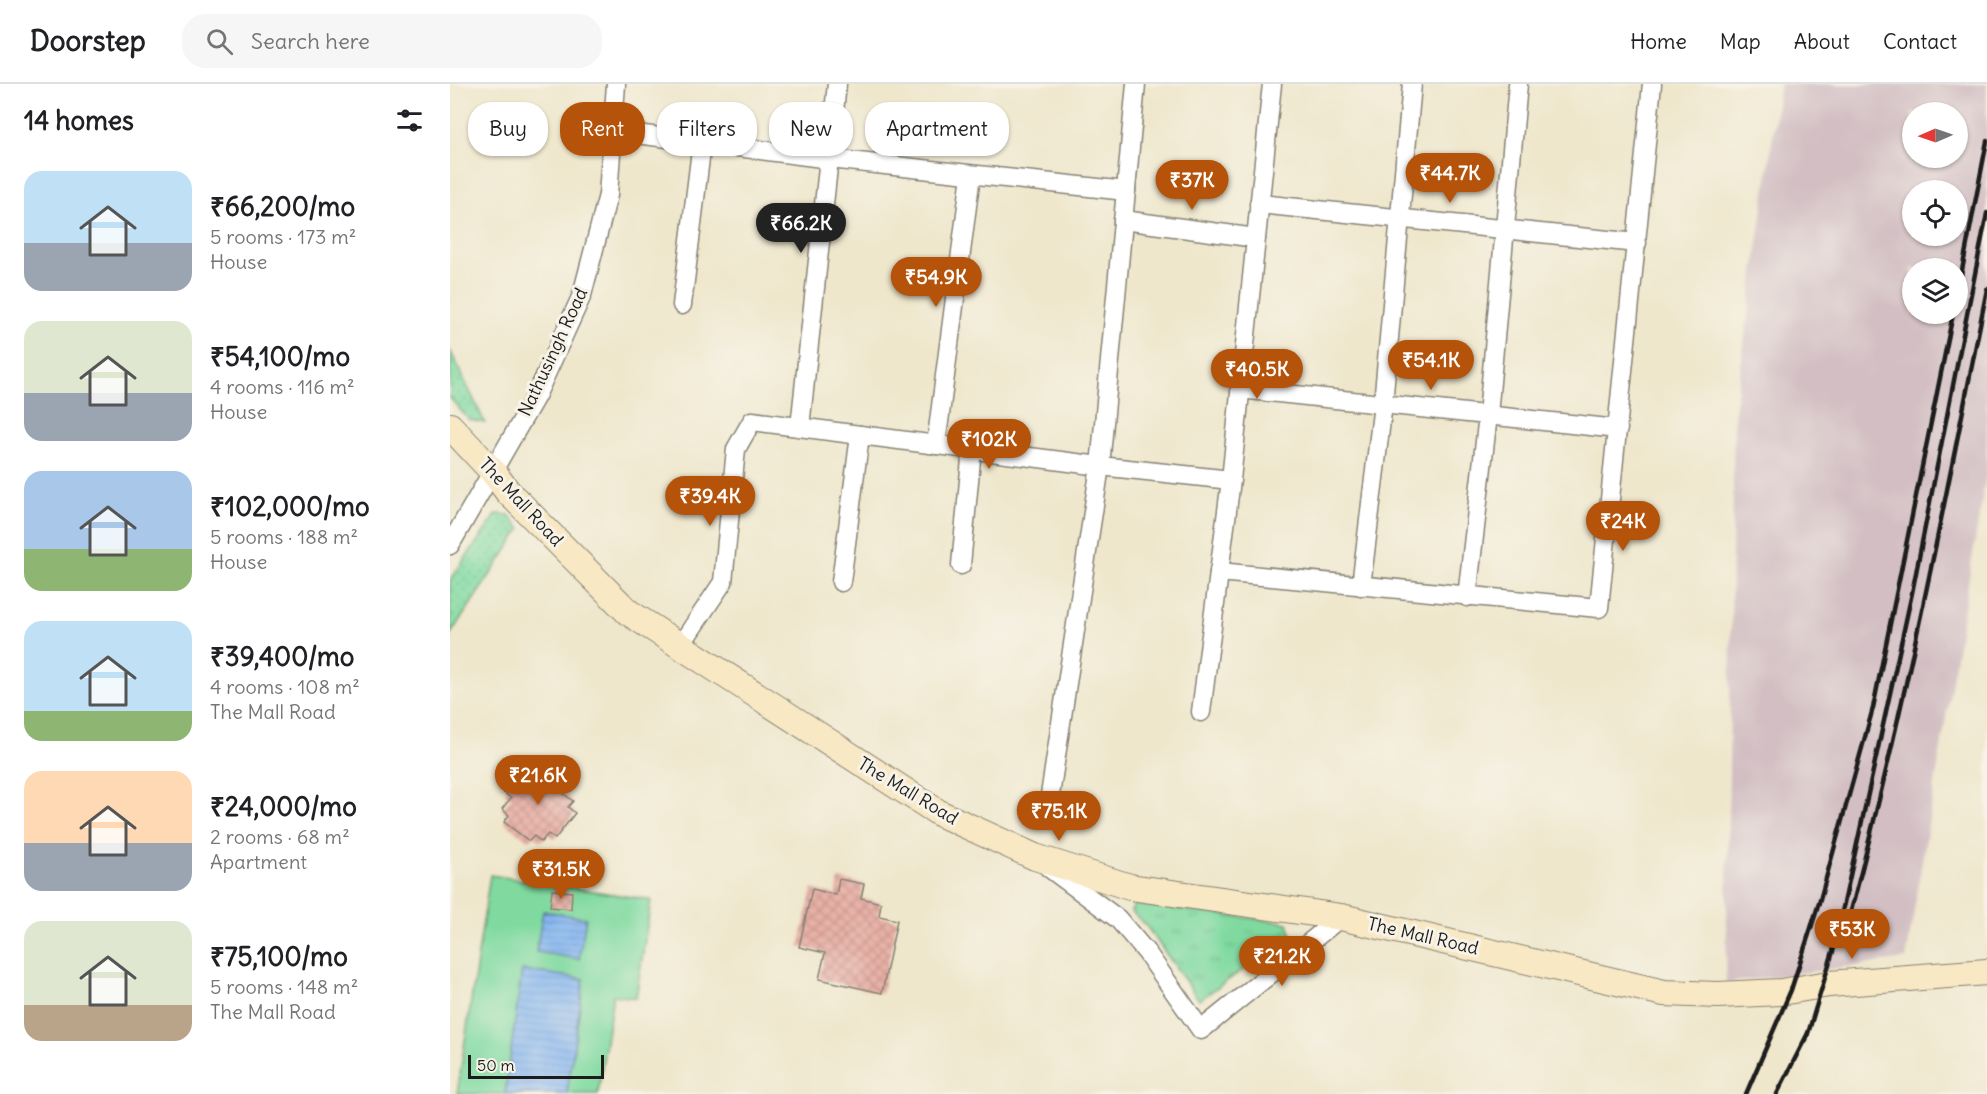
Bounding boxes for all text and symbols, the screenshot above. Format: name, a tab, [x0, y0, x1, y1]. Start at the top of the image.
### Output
search box	[182, 14, 602, 68]
text: Doorstep	[30, 23, 146, 59]
icon: search	[203, 25, 236, 58]
text: Search here	[251, 27, 370, 55]
text: Home	[1630, 28, 1687, 55]
text: Map	[1720, 28, 1761, 55]
text: About	[1794, 28, 1850, 55]
text: Contact	[1883, 28, 1957, 55]
chip: Buy	[468, 102, 548, 156]
chip: Rent	[560, 102, 645, 156]
chip: Filters	[657, 102, 757, 156]
chip: New	[769, 102, 853, 156]
chip: Apartment	[865, 102, 1009, 156]
north arrow	[1902, 102, 1968, 168]
map controls	[1902, 102, 1968, 324]
text: 14 homes	[24, 104, 134, 137]
icon: filters	[393, 104, 426, 137]
pin: ₹44.7K	[1401, 153, 1499, 204]
pin: ₹37K	[1156, 160, 1228, 211]
text: ₹44.7K	[1420, 160, 1480, 185]
text: ₹37K	[1170, 167, 1214, 192]
button: locate	[1902, 180, 1968, 246]
text: ₹66,200/mo	[210, 190, 355, 223]
icon: home	[72, 195, 144, 267]
pin: ₹66.2K	[752, 203, 850, 254]
text: ₹66.2K	[770, 210, 832, 235]
text: 5 rooms · 173 m²	[210, 224, 356, 249]
text: House	[210, 249, 267, 274]
pin: ₹54.9K	[887, 257, 985, 308]
button: layers	[1902, 258, 1968, 324]
text: ₹54.9K	[905, 264, 967, 289]
street label: Nathusingh Road	[513, 284, 593, 420]
text: ₹54,100/mo	[210, 340, 350, 373]
pin: ₹54.1K	[1382, 340, 1480, 391]
icon: home	[72, 345, 144, 417]
text: ₹54.1K	[1402, 347, 1460, 372]
pin: ₹40.5K	[1208, 349, 1306, 400]
text: ₹40.5K	[1225, 356, 1289, 381]
text: 4 rooms · 116 m²	[210, 374, 355, 399]
text: House	[210, 399, 267, 424]
pin: ₹102K	[947, 419, 1031, 470]
text: ₹102K	[961, 426, 1017, 451]
street label: The Mall Road	[474, 452, 569, 551]
pin: ₹39.4K	[661, 476, 759, 527]
text: ₹39.4K	[679, 483, 741, 508]
text: ₹102,000/mo	[210, 490, 370, 523]
icon: home	[72, 495, 144, 567]
pin: ₹24K	[1587, 501, 1659, 552]
text: ₹24K	[1600, 508, 1646, 533]
text: 5 rooms · 188 m²	[210, 524, 358, 549]
text: House	[210, 549, 267, 574]
text: ₹39,400/mo	[210, 640, 354, 673]
icon: home	[72, 645, 144, 717]
text: 4 rooms · 108 m²	[210, 674, 360, 699]
text: The Mall Road	[210, 699, 336, 724]
street label: The Mall Road	[854, 752, 963, 830]
pin: ₹21.6K	[489, 755, 587, 806]
text: ₹21.6K	[509, 762, 567, 787]
text: ₹24,000/mo	[210, 790, 357, 823]
pin: ₹75.1K	[1010, 791, 1108, 842]
icon: home	[72, 795, 144, 867]
text: ₹75.1K	[1031, 798, 1087, 823]
text: 2 rooms · 68 m²	[210, 824, 350, 849]
text: Apartment	[210, 849, 307, 874]
pin: ₹31.5K	[512, 849, 610, 900]
text: ₹31.5K	[532, 856, 590, 881]
pin: ₹53K	[1816, 909, 1888, 960]
street label: The Mall Road	[1365, 912, 1481, 960]
text: ₹53K	[1829, 916, 1875, 941]
pin: ₹21.2K	[1233, 936, 1331, 987]
text: ₹75,100/mo	[210, 940, 348, 973]
text: ₹21.2K	[1253, 943, 1311, 968]
icon: home	[72, 945, 144, 1017]
text: 5 rooms · 148 m²	[210, 974, 358, 999]
text: The Mall Road	[210, 999, 336, 1024]
scale bar	[468, 1052, 604, 1080]
text: 50 m	[477, 1055, 515, 1075]

